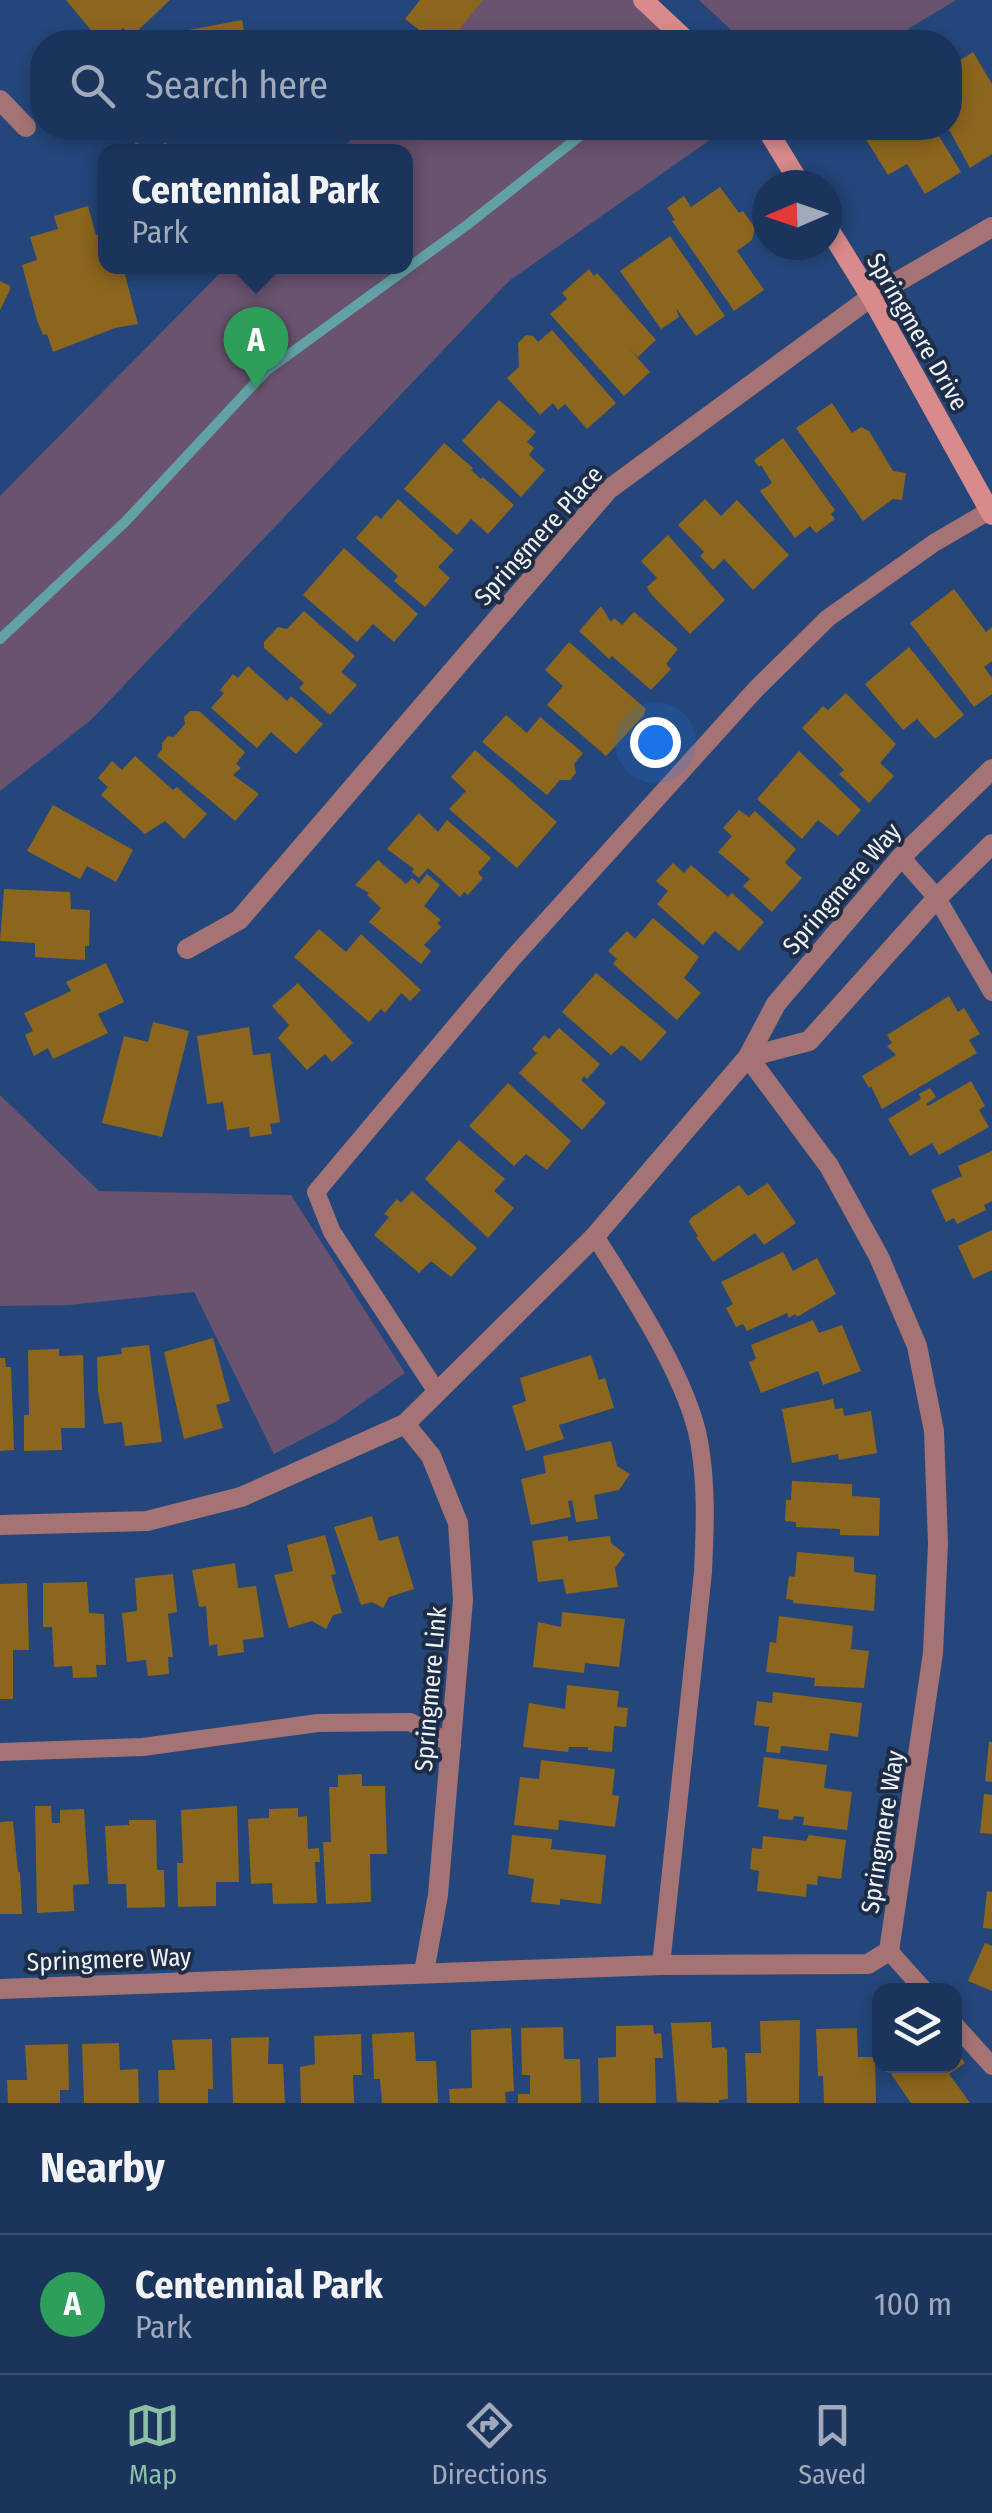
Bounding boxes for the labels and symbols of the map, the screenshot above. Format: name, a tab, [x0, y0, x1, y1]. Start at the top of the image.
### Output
north arrow	[752, 170, 842, 260]
street label: Springmere Drive	[860, 248, 974, 416]
pin: A	[224, 306, 288, 389]
street label: Springmere Place	[468, 460, 610, 612]
your location	[630, 717, 681, 768]
street label: Springmere Way	[777, 817, 907, 961]
street label: Springmere Link	[409, 1605, 453, 1773]
street label: Springmere Way	[855, 1748, 911, 1916]
street label: Springmere Way	[26, 1942, 192, 1978]

